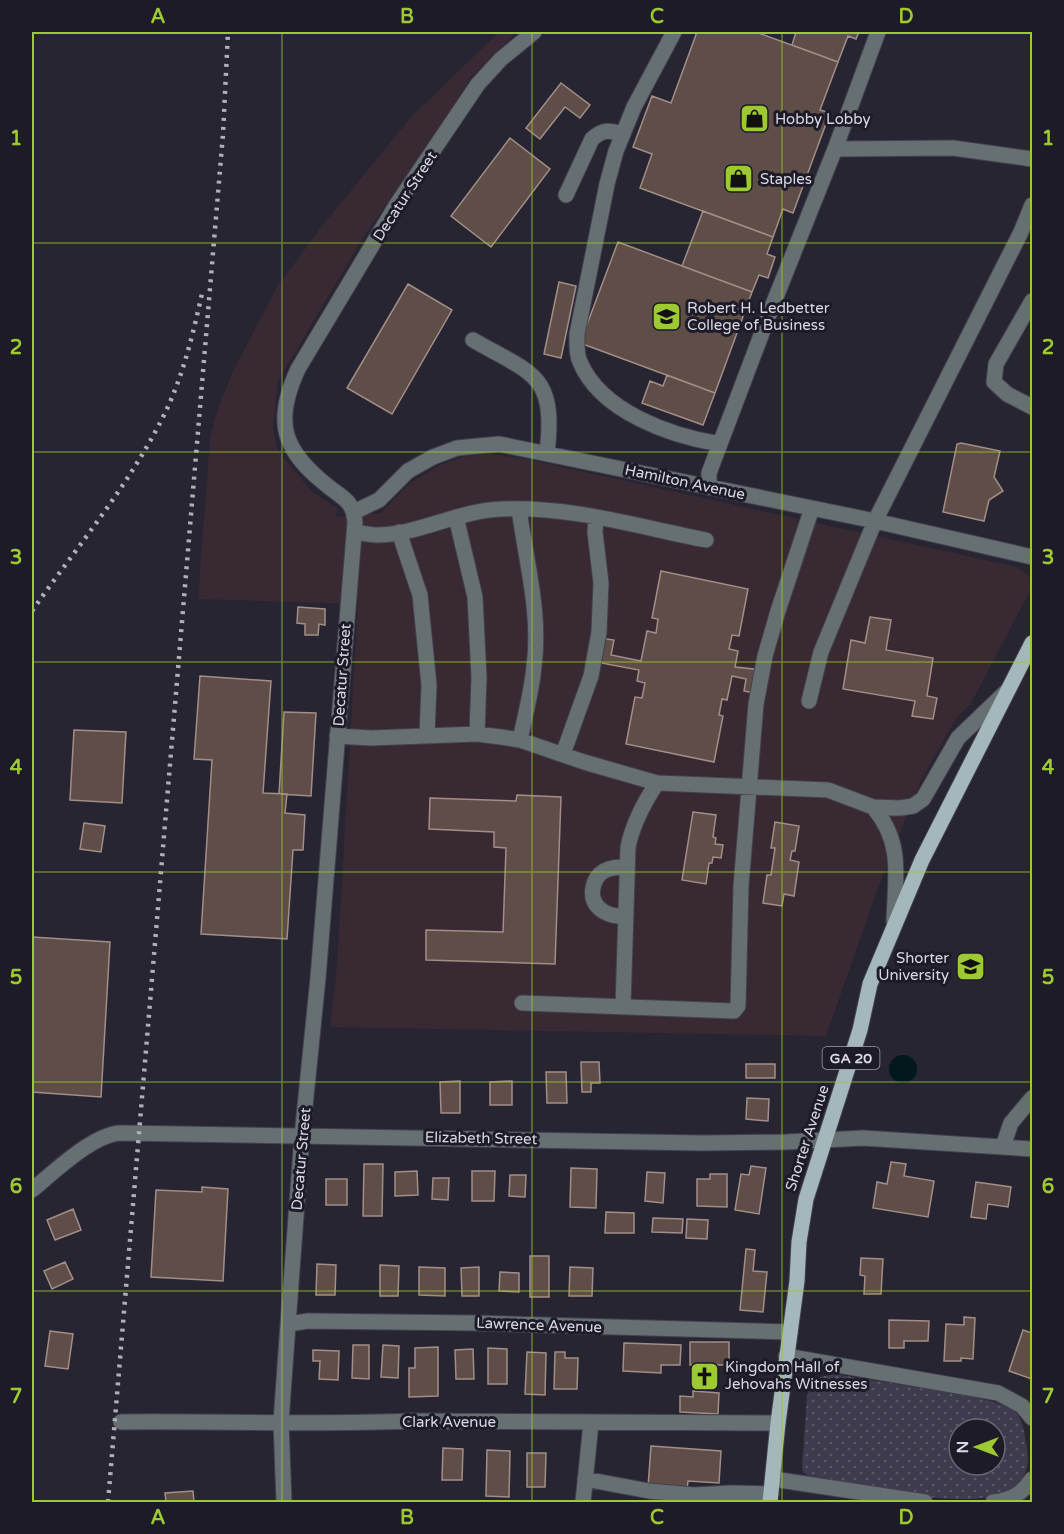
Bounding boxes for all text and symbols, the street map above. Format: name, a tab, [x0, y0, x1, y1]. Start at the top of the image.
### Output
text: A	[151, 5, 166, 29]
text: B	[400, 5, 414, 29]
text: C	[650, 5, 664, 29]
text: D	[898, 5, 914, 29]
shop icon: Hobby Lobby	[738, 103, 770, 135]
place label: Hobby Lobby	[775, 110, 871, 128]
text: 1	[10, 127, 22, 151]
text: 1	[1042, 127, 1054, 151]
street label: Decatur Street	[369, 148, 441, 244]
shop icon: Staples	[723, 163, 755, 195]
place label: Staples	[760, 170, 812, 188]
place label: Robert H. Ledbetter College of Business	[687, 299, 830, 334]
school or university icon: Robert H. Ledbetter College of Business	[650, 301, 682, 333]
text: 2	[10, 336, 22, 360]
text: 2	[1042, 336, 1054, 360]
street label: Hamilton Avenue	[623, 460, 747, 504]
text: 3	[10, 546, 22, 570]
text: 3	[1042, 546, 1054, 570]
street label: Decatur Street	[329, 623, 355, 727]
text: 4	[10, 756, 23, 780]
text: 4	[1042, 756, 1055, 780]
place label: Shorter University	[878, 949, 949, 984]
school or university icon: Shorter University	[954, 951, 986, 983]
text: 5	[10, 966, 22, 990]
text: 5	[1042, 966, 1054, 990]
road number: GA 20	[822, 1047, 880, 1069]
street label: Shorter Avenue	[781, 1083, 833, 1193]
street label: Decatur Street	[288, 1107, 314, 1211]
street label: Elizabeth Street	[425, 1128, 538, 1148]
text: 6	[10, 1175, 22, 1199]
text: 6	[1042, 1175, 1054, 1199]
street label: Lawrence Avenue	[476, 1314, 602, 1336]
place label: Kingdom Hall of Jehovahs Witnesses	[725, 1358, 867, 1393]
church icon: Kingdom Hall of Jehovahs Witnesses	[688, 1360, 720, 1392]
text: 7	[10, 1385, 22, 1409]
text: 7	[1042, 1385, 1054, 1409]
street label: Clark Avenue	[402, 1413, 496, 1431]
north arrow	[947, 1417, 1007, 1477]
text: N	[953, 1441, 973, 1453]
text: A	[151, 1506, 166, 1530]
text: B	[400, 1506, 414, 1530]
text: C	[650, 1506, 664, 1530]
text: D	[898, 1506, 914, 1530]

